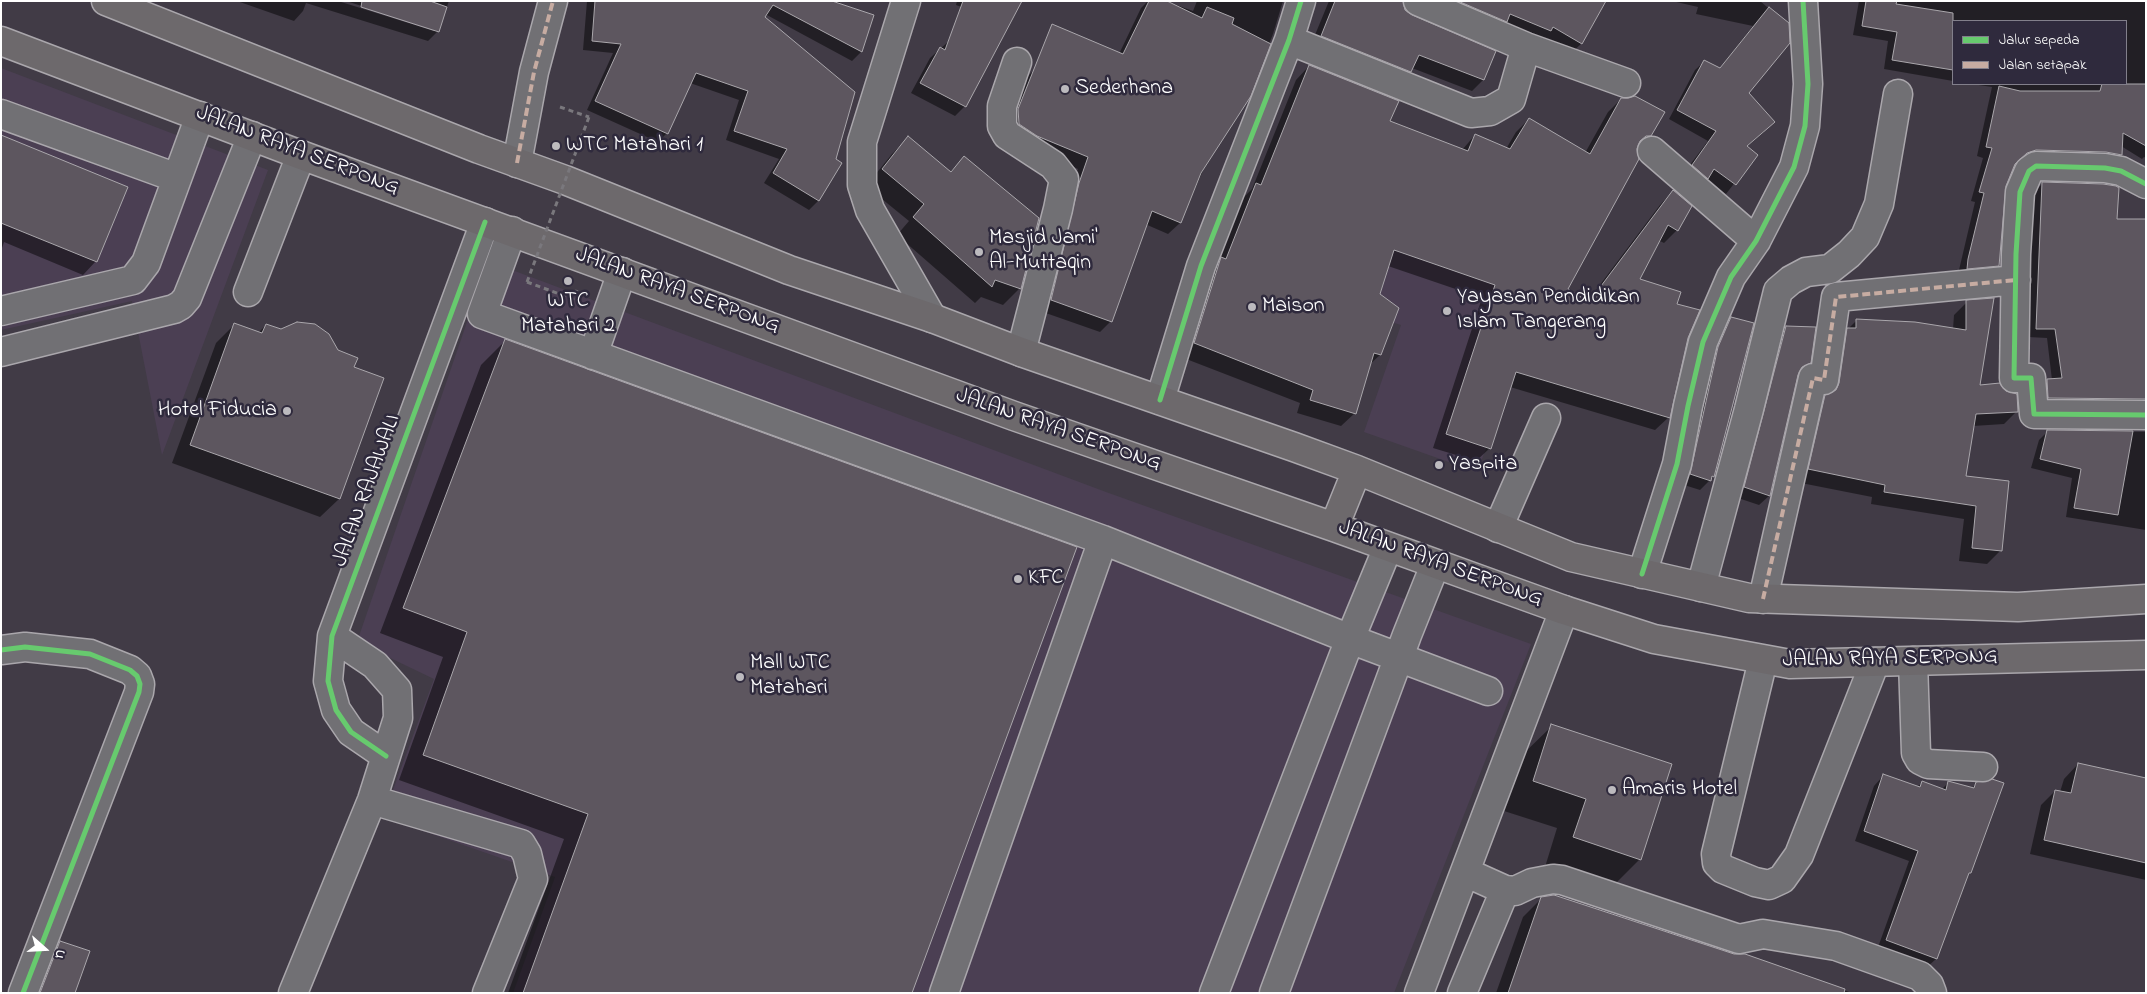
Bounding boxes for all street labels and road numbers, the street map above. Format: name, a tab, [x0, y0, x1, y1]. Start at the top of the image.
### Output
street label: JALAN RAYA SERPONG	[192, 101, 402, 203]
street label: JALAN RAYA SERPONG	[571, 243, 783, 341]
street label: JALAN RAYA SERPONG	[952, 383, 1164, 479]
street label: JALAN RAJAWALI	[328, 411, 408, 571]
street label: JALAN RAYA SERPONG	[1334, 516, 1546, 614]
street label: JALAN RAYA SERPONG	[1782, 645, 1998, 675]

